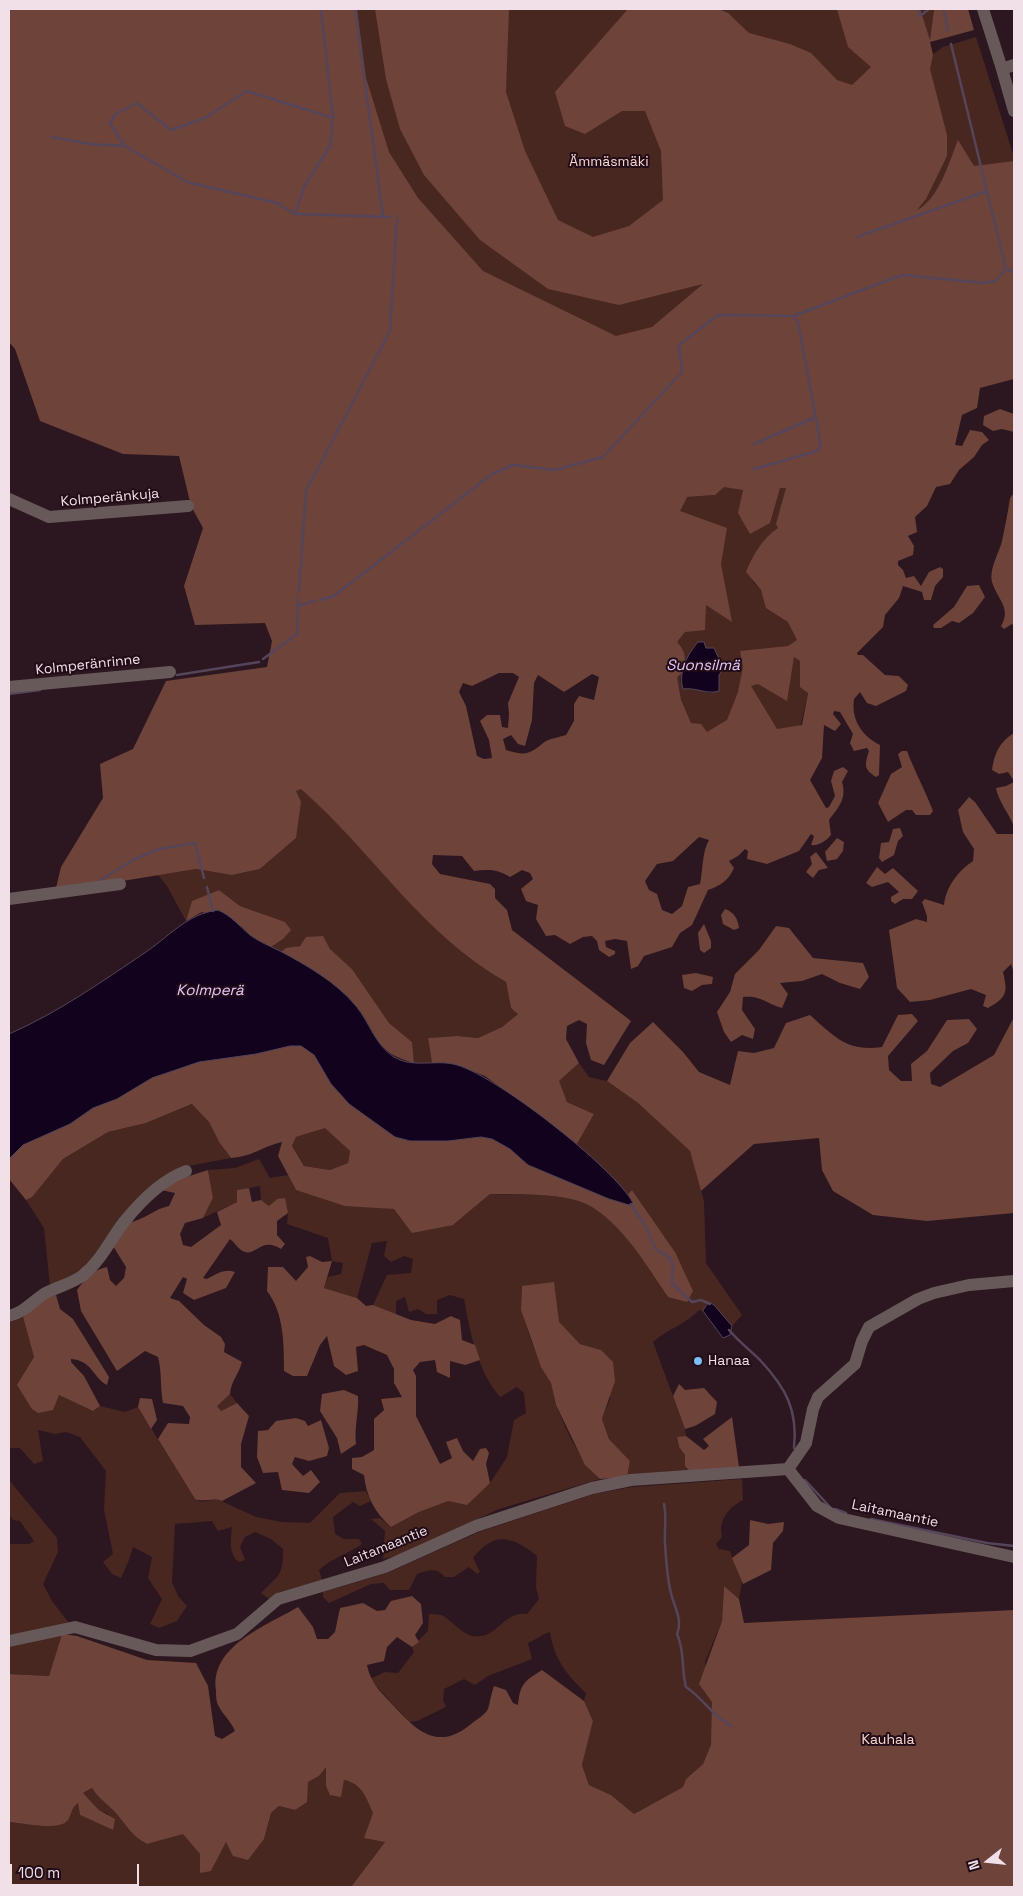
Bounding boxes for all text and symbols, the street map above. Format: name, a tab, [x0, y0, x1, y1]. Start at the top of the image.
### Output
park label: Ämmäsmäki	[569, 154, 649, 170]
street label: Kolmperänkuja	[60, 485, 160, 511]
street label: Kolmperänrinne	[35, 651, 141, 679]
water label: Suonsilmä	[666, 657, 740, 675]
water label: Kolmperä	[176, 982, 244, 1000]
place label: Hanaa	[708, 1353, 750, 1369]
marker: Hanaa	[692, 1355, 704, 1367]
street label: Laitamaantie	[850, 1497, 940, 1531]
street label: Laitamaantie	[342, 1523, 430, 1571]
park label: Kauhala	[861, 1732, 915, 1748]
north arrow	[963, 1836, 1013, 1886]
scale bar	[12, 1854, 141, 1886]
text: N	[964, 1858, 984, 1872]
text: 100 m	[18, 1863, 60, 1882]

